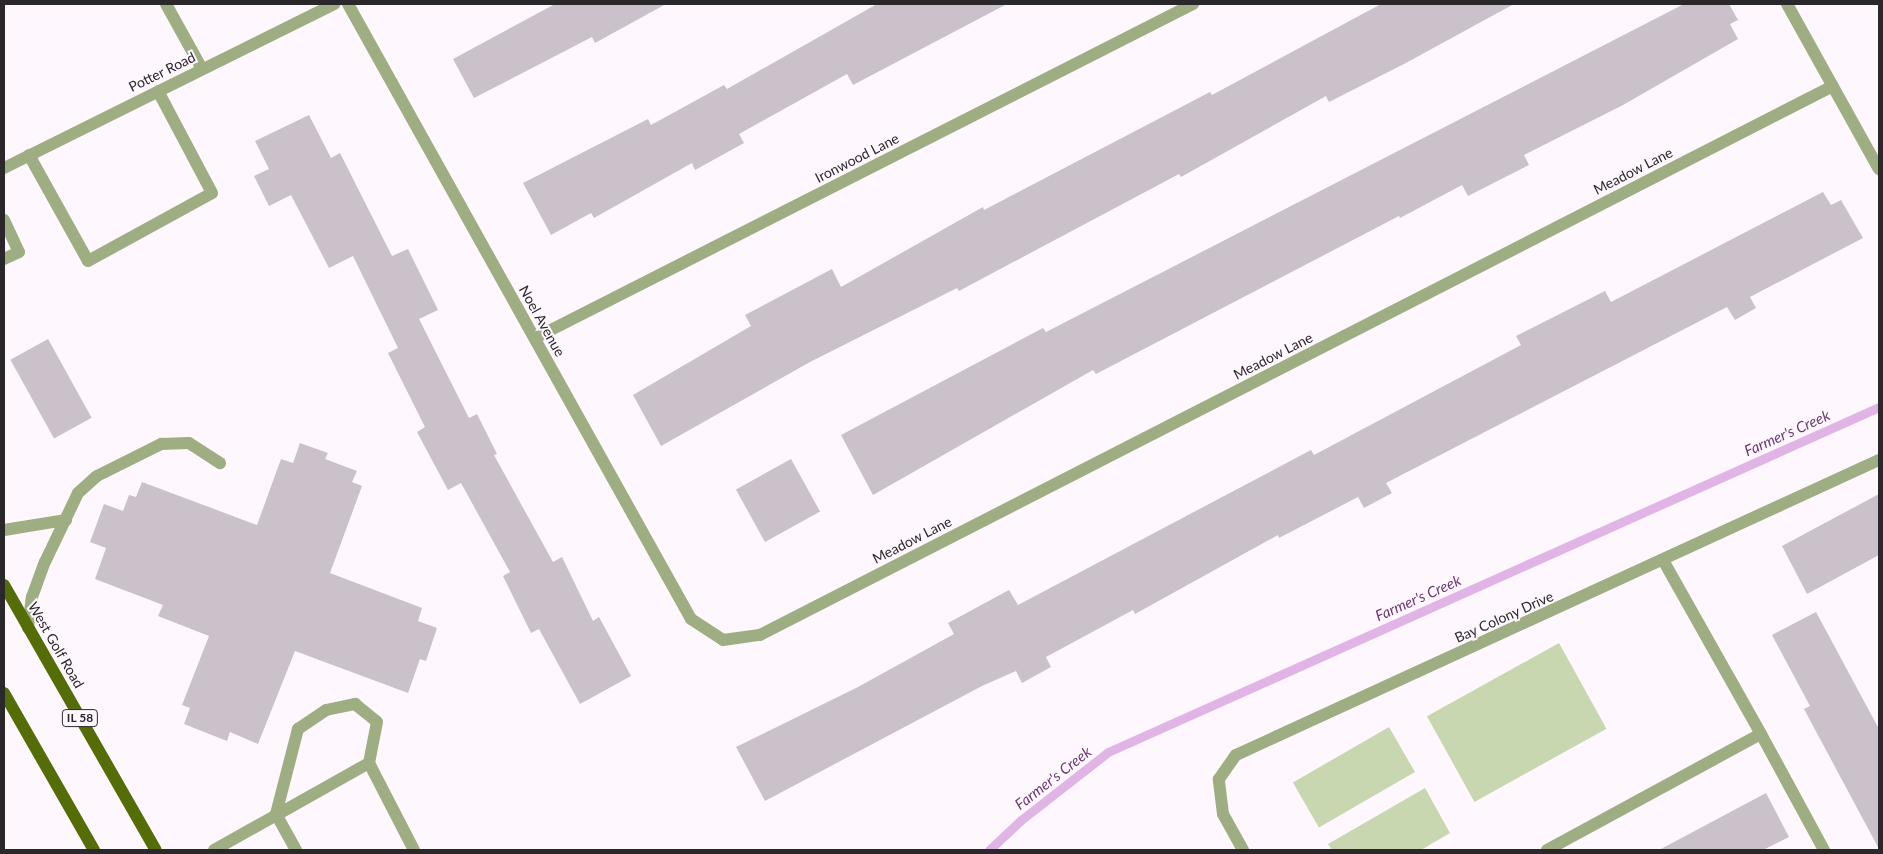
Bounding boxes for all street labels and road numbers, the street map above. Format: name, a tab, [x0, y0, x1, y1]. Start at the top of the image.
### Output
street label: Potter Road	[126, 49, 198, 95]
street label: Ironwood Lane	[812, 130, 902, 186]
street label: Meadow Lane	[1591, 144, 1675, 198]
street label: Noel Avenue	[515, 282, 569, 360]
street label: Meadow Lane	[1231, 329, 1315, 383]
street label: Meadow Lane	[870, 513, 954, 567]
street label: Bay Colony Drive	[1452, 588, 1556, 646]
street label: West Golf Road	[25, 599, 87, 691]
road number: IL 58	[61, 708, 99, 728]

